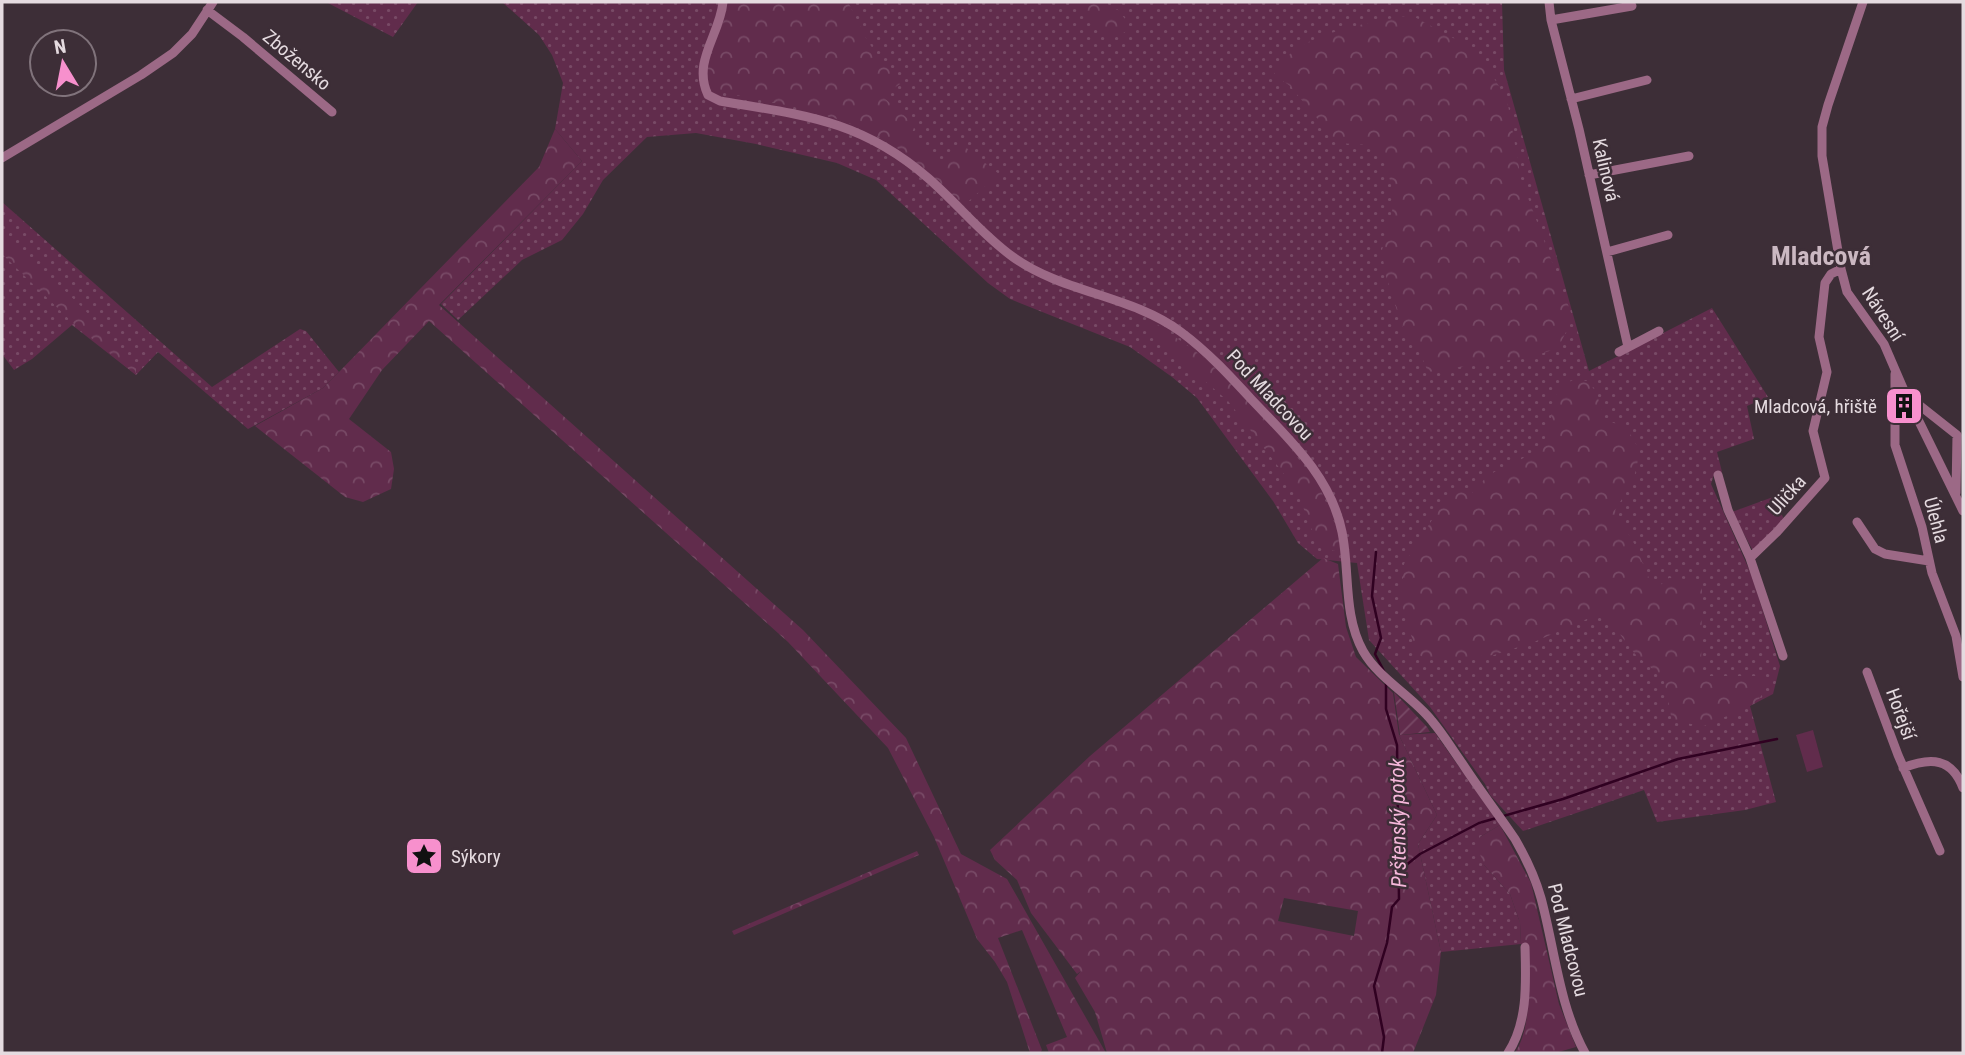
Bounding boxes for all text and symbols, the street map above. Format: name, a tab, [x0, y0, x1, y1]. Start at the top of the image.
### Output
street label: Zbožensko	[258, 25, 336, 95]
north arrow	[28, 28, 98, 98]
text: N	[52, 34, 68, 59]
street label: Kalinová	[1588, 136, 1624, 204]
district label: Mladcová	[1771, 241, 1871, 271]
street label: Návesní	[1857, 283, 1910, 347]
street label: Pod Mladcovou	[1222, 345, 1318, 445]
building icon: Mladcová, hřiště	[1883, 385, 1925, 427]
place label: Mladcová, hřiště	[1754, 395, 1877, 418]
street label: Ulička	[1763, 470, 1811, 520]
street label: Úlehla	[1919, 495, 1953, 545]
street label: Hořejší	[1881, 685, 1921, 744]
water label: Prštenský potok	[1385, 757, 1411, 888]
place icon: Sýkory	[403, 835, 445, 877]
place label: Sýkory	[451, 845, 501, 868]
street label: Pod Mladcovou	[1543, 881, 1593, 999]

